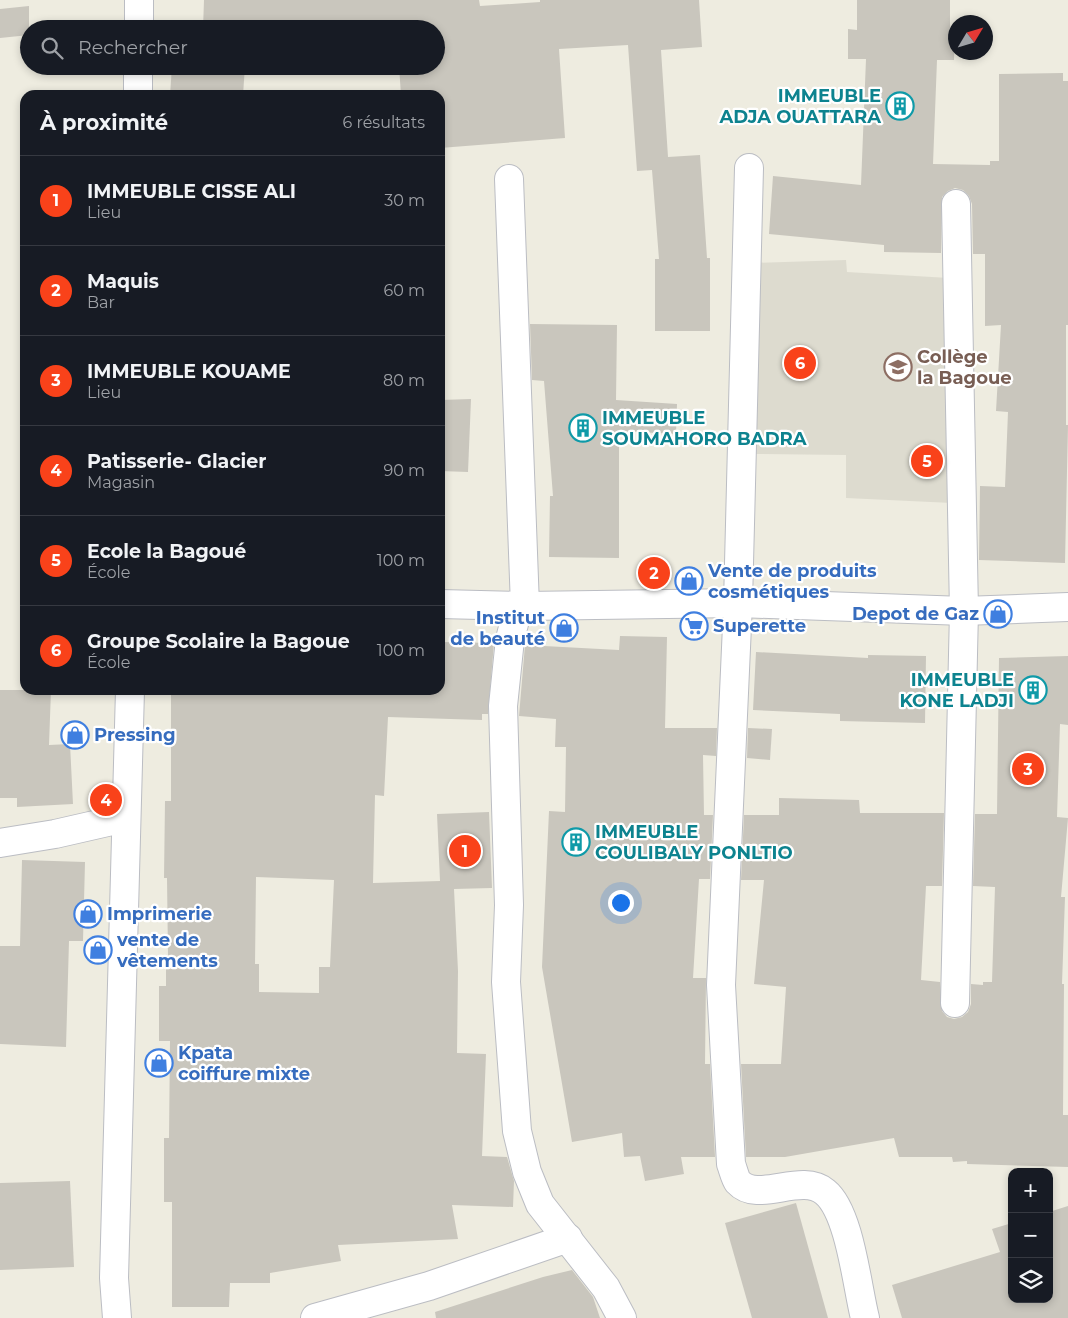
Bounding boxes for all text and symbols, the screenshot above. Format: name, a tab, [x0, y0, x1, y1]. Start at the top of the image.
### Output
north arrow	[948, 15, 993, 60]
search box	[20, 20, 445, 75]
icon: search	[38, 34, 66, 62]
text: Rechercher	[78, 36, 188, 59]
place label: IMMEUBLE ADJA OUATTARA	[718, 85, 881, 128]
building icon: IMMEUBLE ADJA OUATTARA	[885, 91, 915, 121]
text: À proximité	[40, 110, 168, 135]
text: 6 résultats	[343, 113, 425, 132]
text: IMMEUBLE CISSE ALI	[87, 180, 296, 203]
text: 1	[53, 191, 59, 210]
text: 30 m	[384, 191, 425, 210]
text: Lieu	[87, 203, 121, 222]
text: Maquis	[87, 270, 159, 293]
text: 2	[51, 281, 61, 300]
text: 60 m	[383, 281, 425, 300]
text: Bar	[87, 293, 115, 312]
pin: 6	[784, 344, 816, 382]
place label: Collège la Bagoue	[917, 346, 1012, 389]
school or university icon: Collège la Bagoue	[883, 352, 913, 382]
text: IMMEUBLE KOUAME	[87, 360, 291, 383]
text: 3	[51, 371, 61, 390]
text: 80 m	[383, 371, 425, 390]
text: Lieu	[87, 383, 121, 402]
place label: IMMEUBLE SOUMAHORO BADRA	[602, 407, 807, 450]
building icon: IMMEUBLE SOUMAHORO BADRA	[568, 413, 598, 443]
pin: 5	[911, 442, 943, 480]
text: Patisserie- Glacier	[87, 450, 266, 473]
text: 4	[50, 461, 62, 480]
text: 90 m	[383, 461, 425, 480]
text: Magasin	[87, 473, 155, 492]
text: Ecole la Bagoué	[87, 540, 246, 563]
text: 5	[51, 551, 61, 570]
text: 100 m	[377, 551, 425, 570]
pin: 2	[638, 554, 670, 592]
place label: Vente de produits cosmétiques	[707, 560, 877, 603]
text: École	[87, 563, 130, 582]
shop icon: Vente de produits cosmétiques	[674, 566, 704, 596]
shop icon: Depot de Gaz	[983, 599, 1013, 629]
place label: Depot de Gaz	[852, 603, 979, 625]
place label: Institut de beauté	[450, 607, 545, 650]
supermarket icon: Superette	[679, 611, 709, 641]
shop icon: Institut de beauté	[549, 613, 579, 643]
place label: Superette	[713, 615, 806, 637]
text: Groupe Scolaire la Bagoue	[87, 630, 350, 653]
text: 6	[51, 641, 61, 660]
text: 100 m	[377, 641, 425, 660]
text: École	[87, 653, 130, 672]
place label: IMMEUBLE KONE LADJI	[900, 669, 1014, 712]
building icon: IMMEUBLE KONE LADJI	[1018, 675, 1048, 705]
shop icon: Pressing	[60, 720, 90, 750]
place label: Pressing	[94, 724, 176, 746]
pin: 3	[1012, 750, 1044, 788]
pin: 4	[90, 781, 122, 819]
place label: IMMEUBLE COULIBALY PONLTIO	[595, 821, 793, 864]
building icon: IMMEUBLE COULIBALY PONLTIO	[561, 827, 591, 857]
pin: 1	[449, 832, 481, 870]
your location	[608, 890, 634, 916]
shop icon: Imprimerie	[73, 899, 103, 929]
place label: Imprimerie	[107, 903, 212, 925]
place label: vente de vêtements	[116, 929, 218, 972]
shop icon: vente de vêtements	[83, 935, 113, 965]
place label: Kpata coiffure mixte	[178, 1042, 310, 1085]
shop icon: Kpata coiffure mixte	[144, 1048, 174, 1078]
map controls	[1008, 1168, 1053, 1303]
button: +	[1008, 1168, 1053, 1213]
button: −	[1008, 1213, 1053, 1258]
button: layers	[1008, 1258, 1053, 1303]

